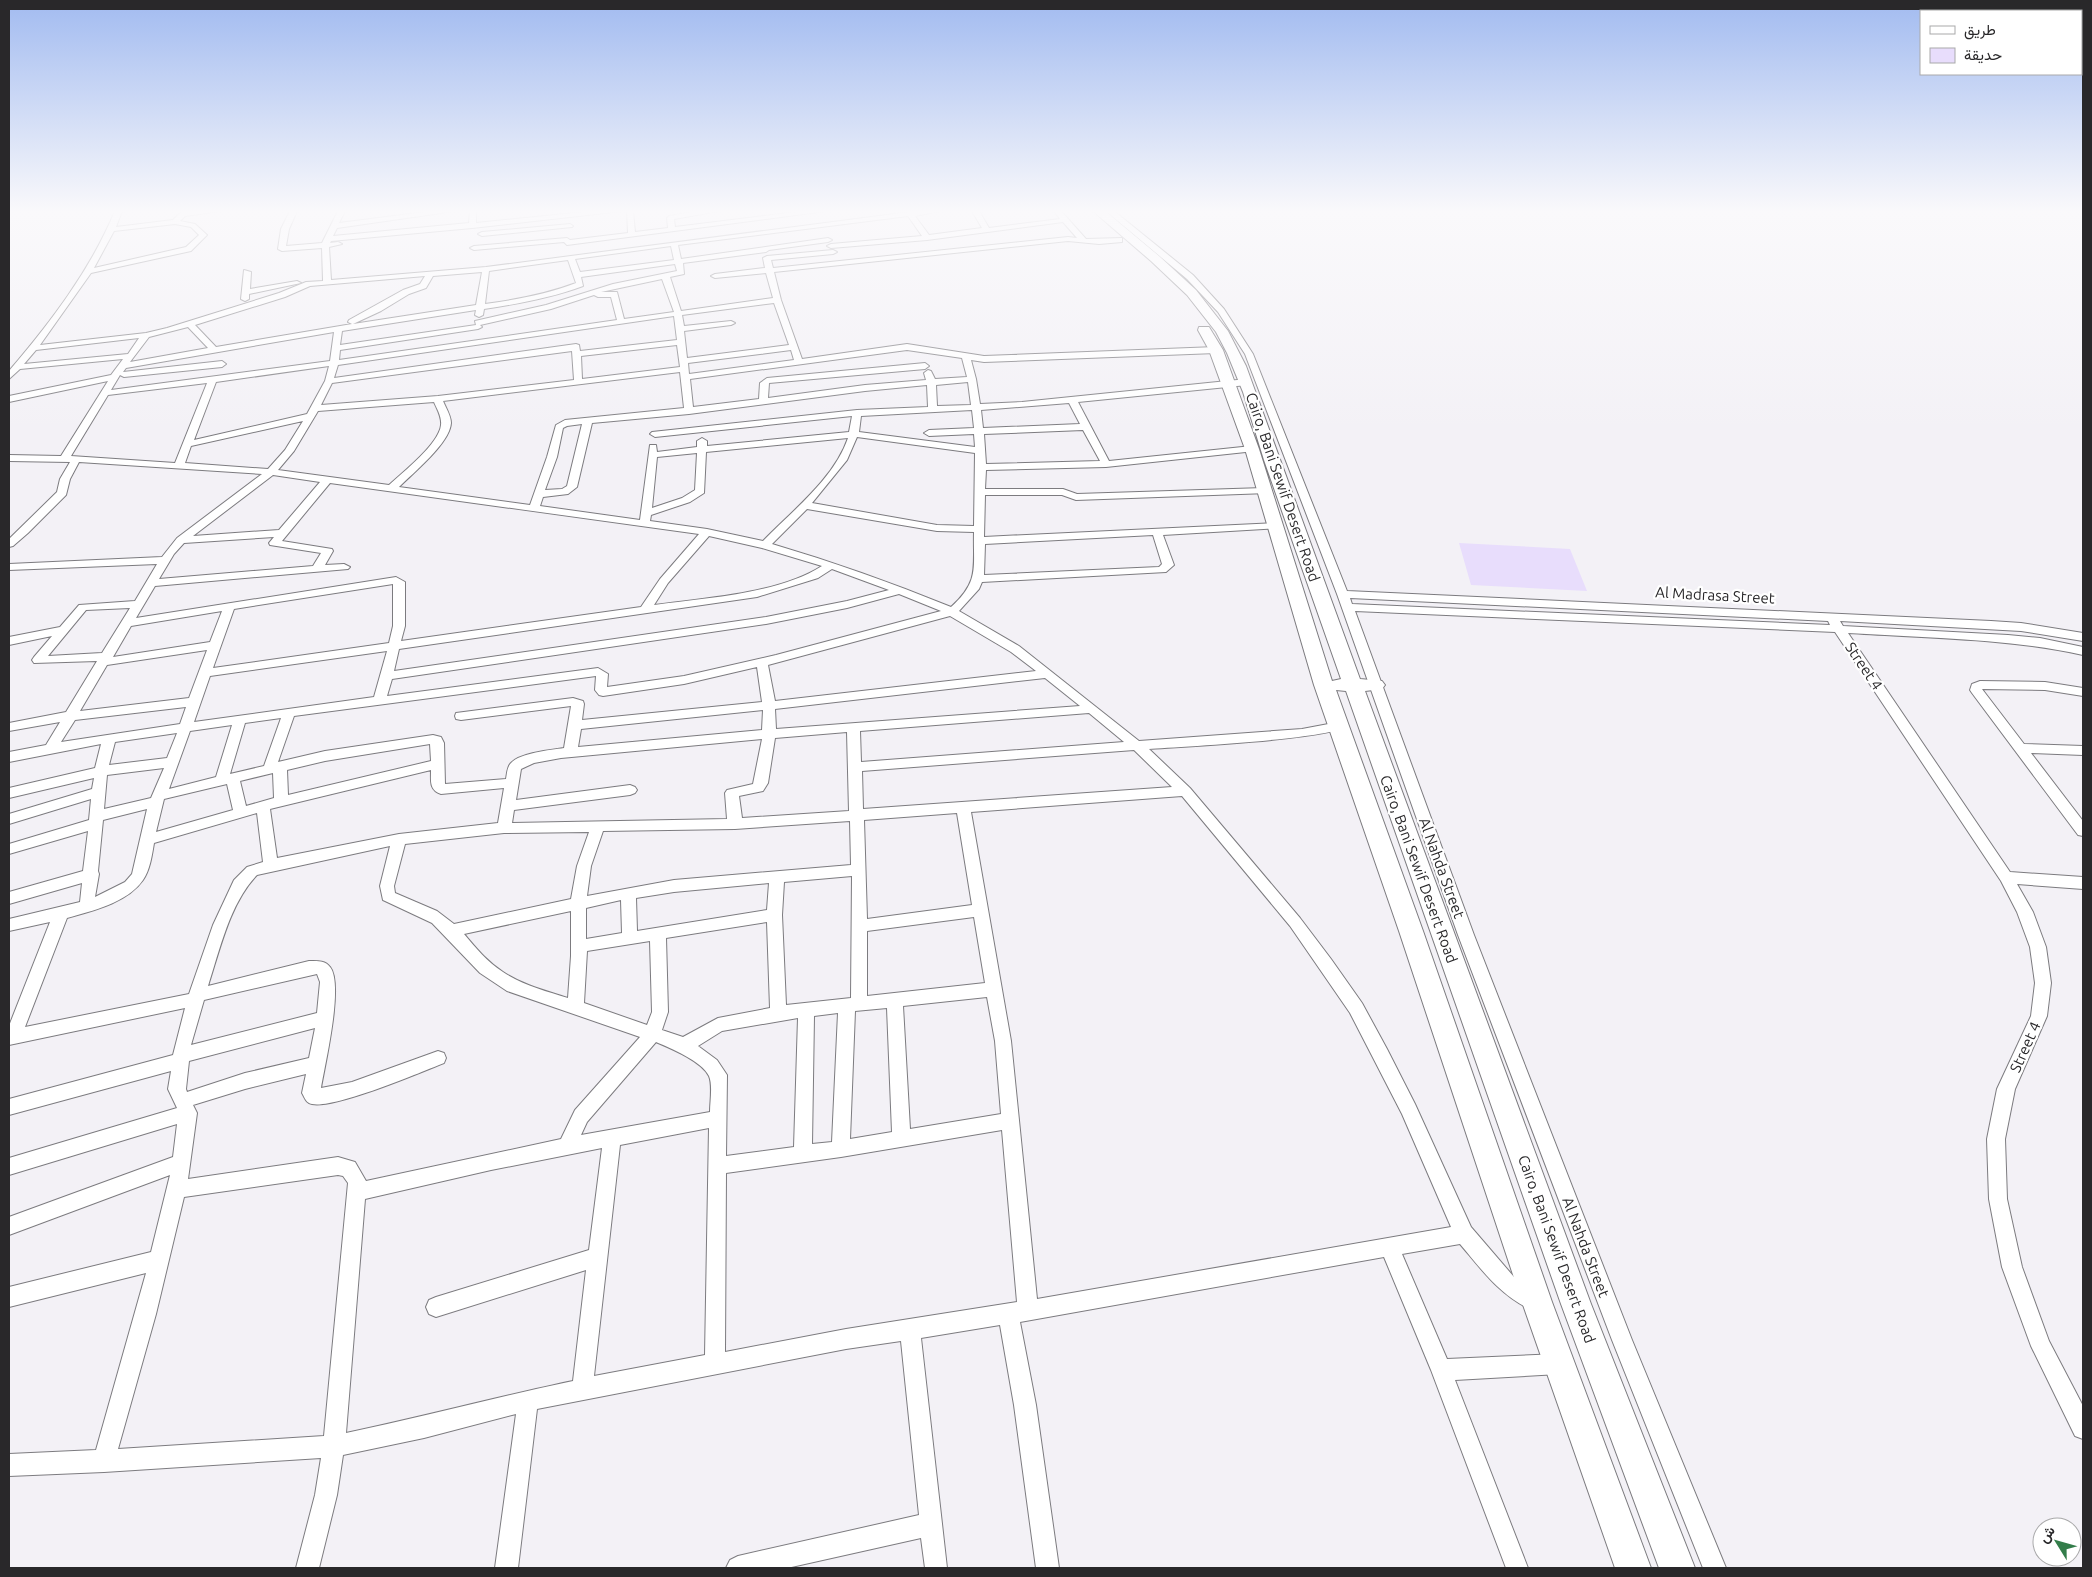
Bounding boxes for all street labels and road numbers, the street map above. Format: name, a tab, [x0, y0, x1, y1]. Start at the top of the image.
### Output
street label: Cairo, Bani Sewif Desert Road	[1243, 390, 1323, 584]
street label: Al Madrasa Street	[1655, 583, 1775, 607]
street label: Street 4	[1842, 639, 1886, 693]
street label: Cairo, Bani Sewif Desert Road	[1377, 773, 1461, 965]
street label: Al Nahda Street	[1416, 815, 1468, 921]
street label: Street 4	[2006, 1019, 2044, 1075]
street label: Cairo, Bani Sewif Desert Road	[1515, 1153, 1599, 1345]
street label: Al Nahda Street	[1559, 1195, 1613, 1300]

